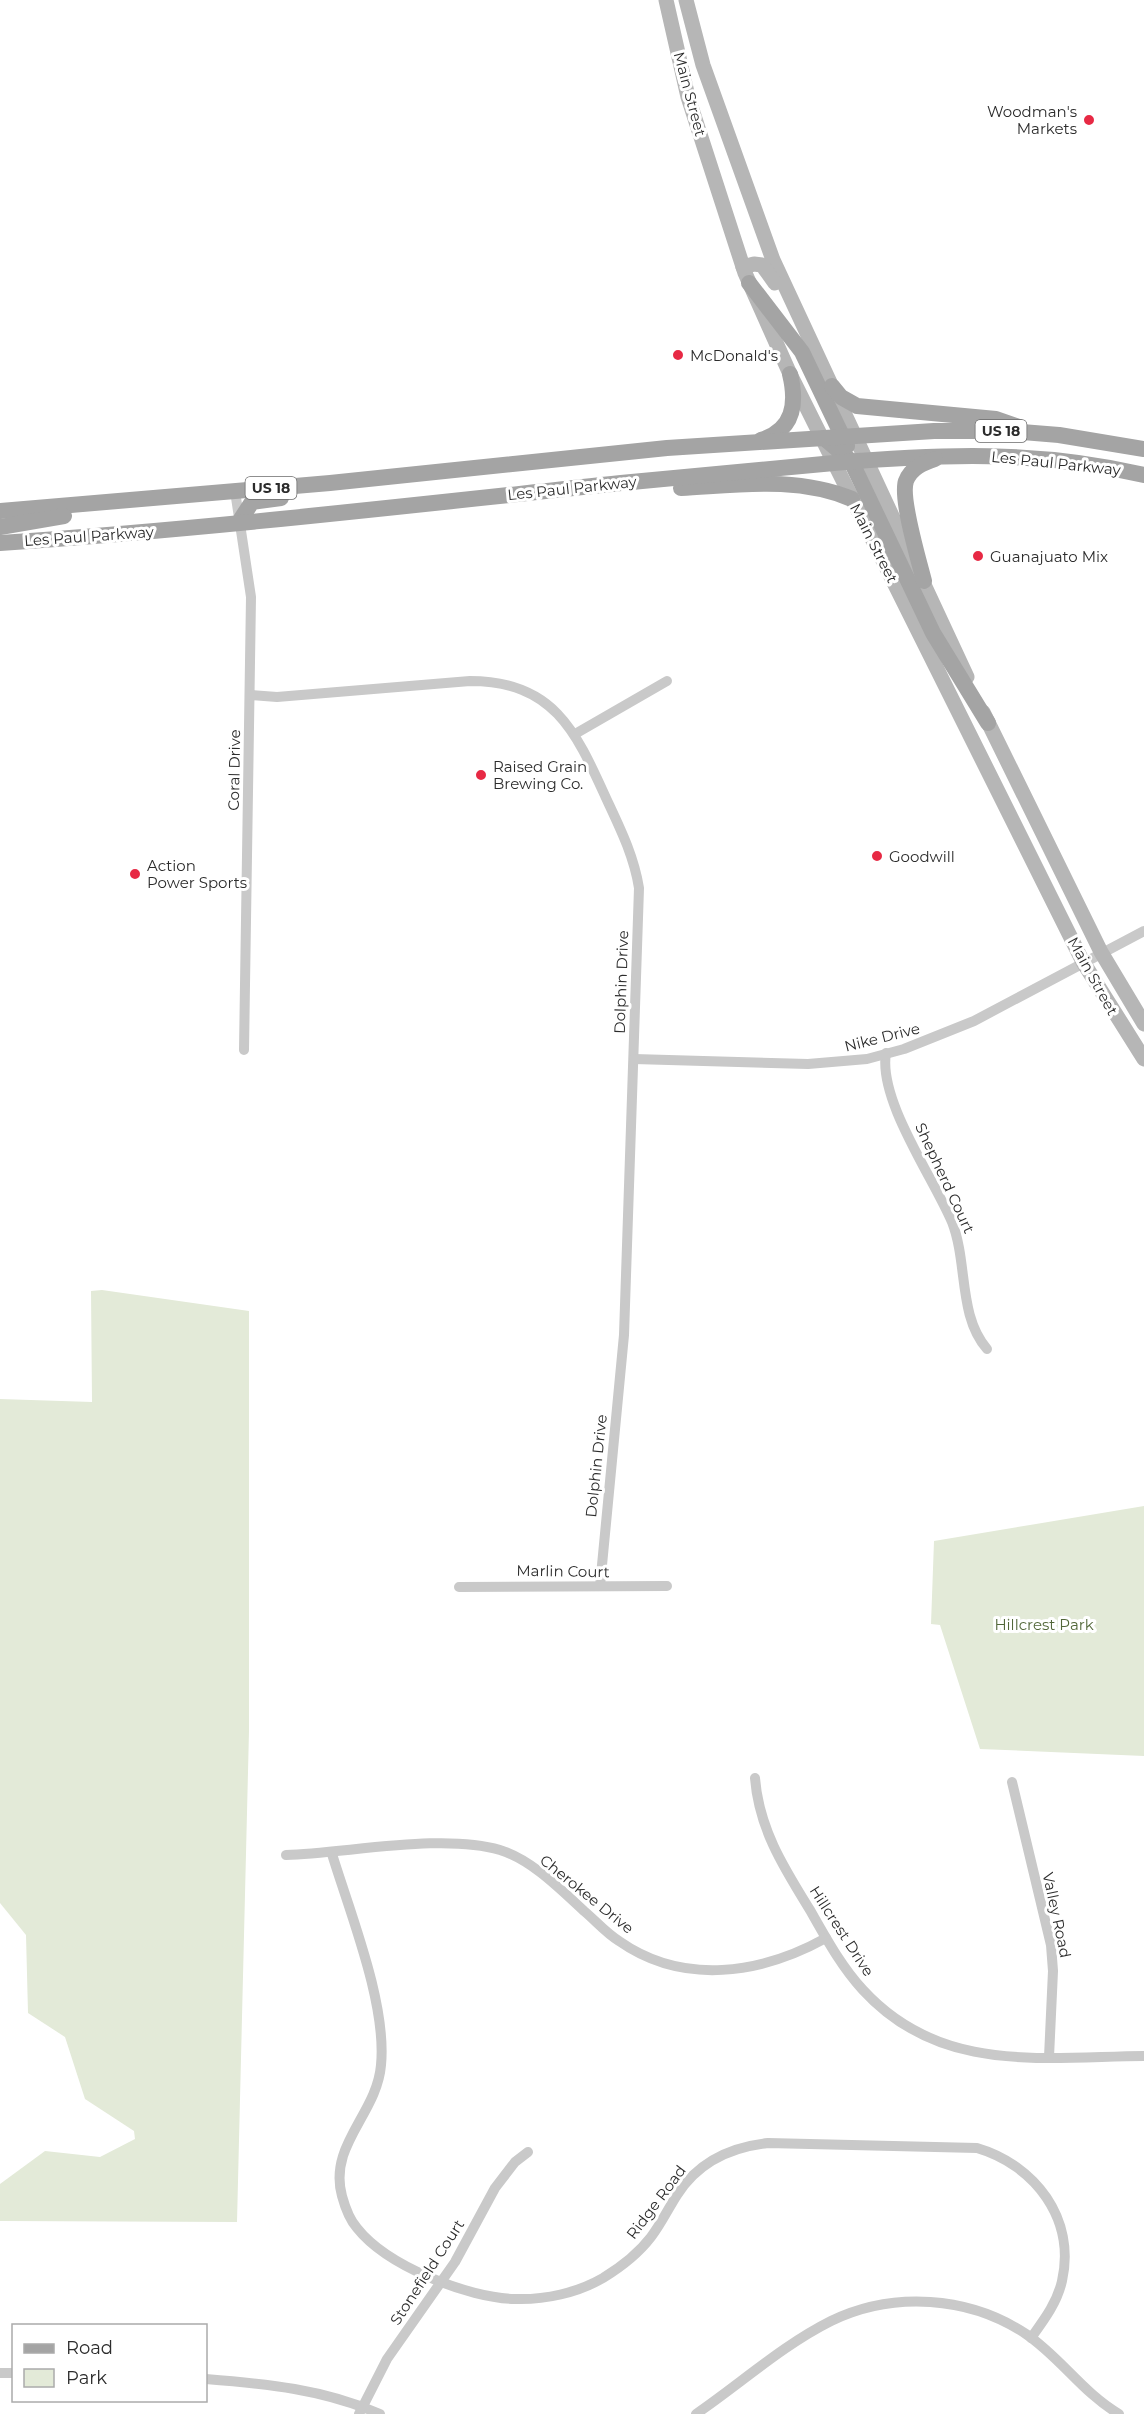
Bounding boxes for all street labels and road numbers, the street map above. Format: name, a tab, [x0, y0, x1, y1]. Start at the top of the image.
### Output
street label: Main Street	[670, 50, 710, 138]
road number: US 18	[976, 420, 1026, 442]
street label: Les Paul Parkway	[990, 447, 1122, 479]
street label: Les Paul Parkway	[506, 472, 638, 504]
road number: US 18	[246, 477, 296, 499]
street label: Main Street	[846, 500, 902, 586]
street label: Les Paul Parkway	[24, 522, 155, 550]
street label: Coral Drive	[224, 729, 244, 811]
street label: Dolphin Drive	[610, 930, 632, 1034]
street label: Main Street	[1064, 934, 1122, 1018]
street label: Nike Drive	[842, 1018, 922, 1056]
street label: Shepherd Court	[911, 1120, 979, 1236]
street label: Dolphin Drive	[581, 1414, 611, 1518]
street label: Marlin Court	[516, 1561, 610, 1581]
street label: Cherokee Drive	[536, 1850, 638, 1938]
street label: Valley Road	[1039, 1871, 1075, 1959]
street label: Hillcrest Drive	[806, 1882, 878, 1980]
street label: Ridge Road	[622, 2161, 690, 2243]
street label: Stonefield Court	[386, 2216, 468, 2328]

